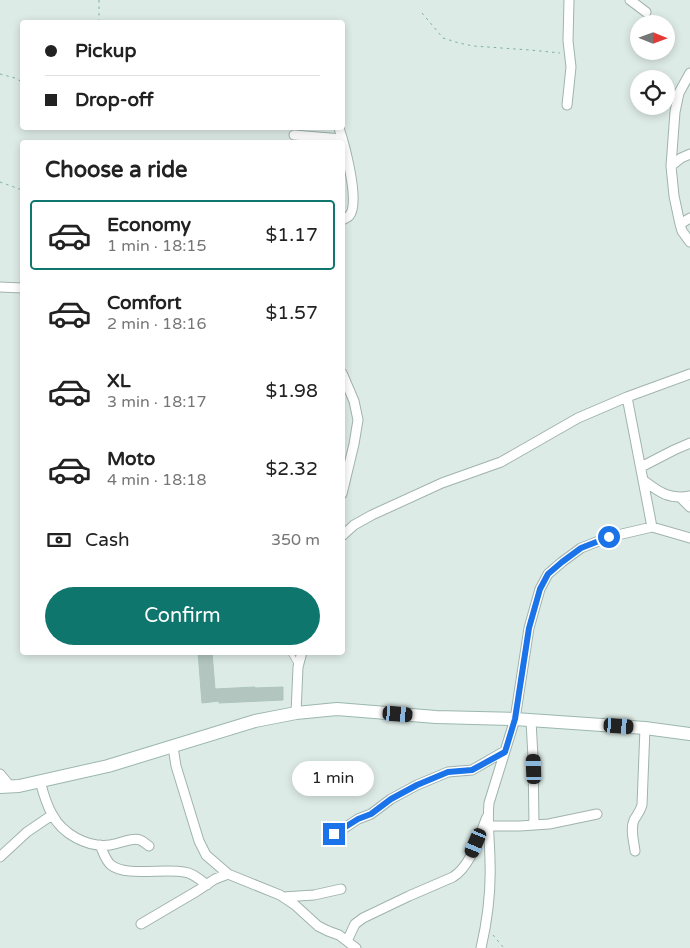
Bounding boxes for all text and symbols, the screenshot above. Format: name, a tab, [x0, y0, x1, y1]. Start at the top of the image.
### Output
north arrow	[630, 15, 675, 60]
map controls	[630, 15, 675, 115]
text: Pickup	[75, 40, 136, 62]
button: locate	[630, 70, 675, 115]
text: Drop-off	[75, 89, 154, 111]
text: Choose a ride	[45, 157, 188, 183]
icon: car	[47, 213, 92, 258]
text: Economy	[107, 214, 191, 236]
text: $1.17	[266, 224, 318, 246]
text: 1 min · 18:15	[107, 236, 206, 256]
icon: car	[47, 291, 92, 336]
text: Comfort	[107, 292, 181, 314]
text: $1.57	[266, 302, 318, 324]
text: 2 min · 18:16	[107, 314, 206, 334]
icon: car	[47, 369, 92, 414]
text: XL	[107, 370, 131, 392]
text: $1.98	[266, 380, 318, 402]
text: 3 min · 18:17	[107, 392, 206, 412]
icon: car	[47, 447, 92, 492]
text: Moto	[107, 448, 155, 470]
text: $2.32	[266, 458, 318, 480]
text: 4 min · 18:18	[107, 470, 206, 490]
icon: cash	[45, 526, 73, 554]
route start	[598, 526, 620, 548]
text: Cash	[85, 529, 130, 551]
text: 350 m	[271, 530, 320, 550]
button: Confirm	[45, 587, 320, 645]
car	[382, 705, 413, 723]
car	[603, 717, 634, 735]
car	[525, 754, 542, 784]
callout: 1 min	[293, 762, 375, 796]
text: 1 min	[312, 768, 354, 788]
route end	[323, 823, 345, 845]
car	[463, 826, 488, 860]

